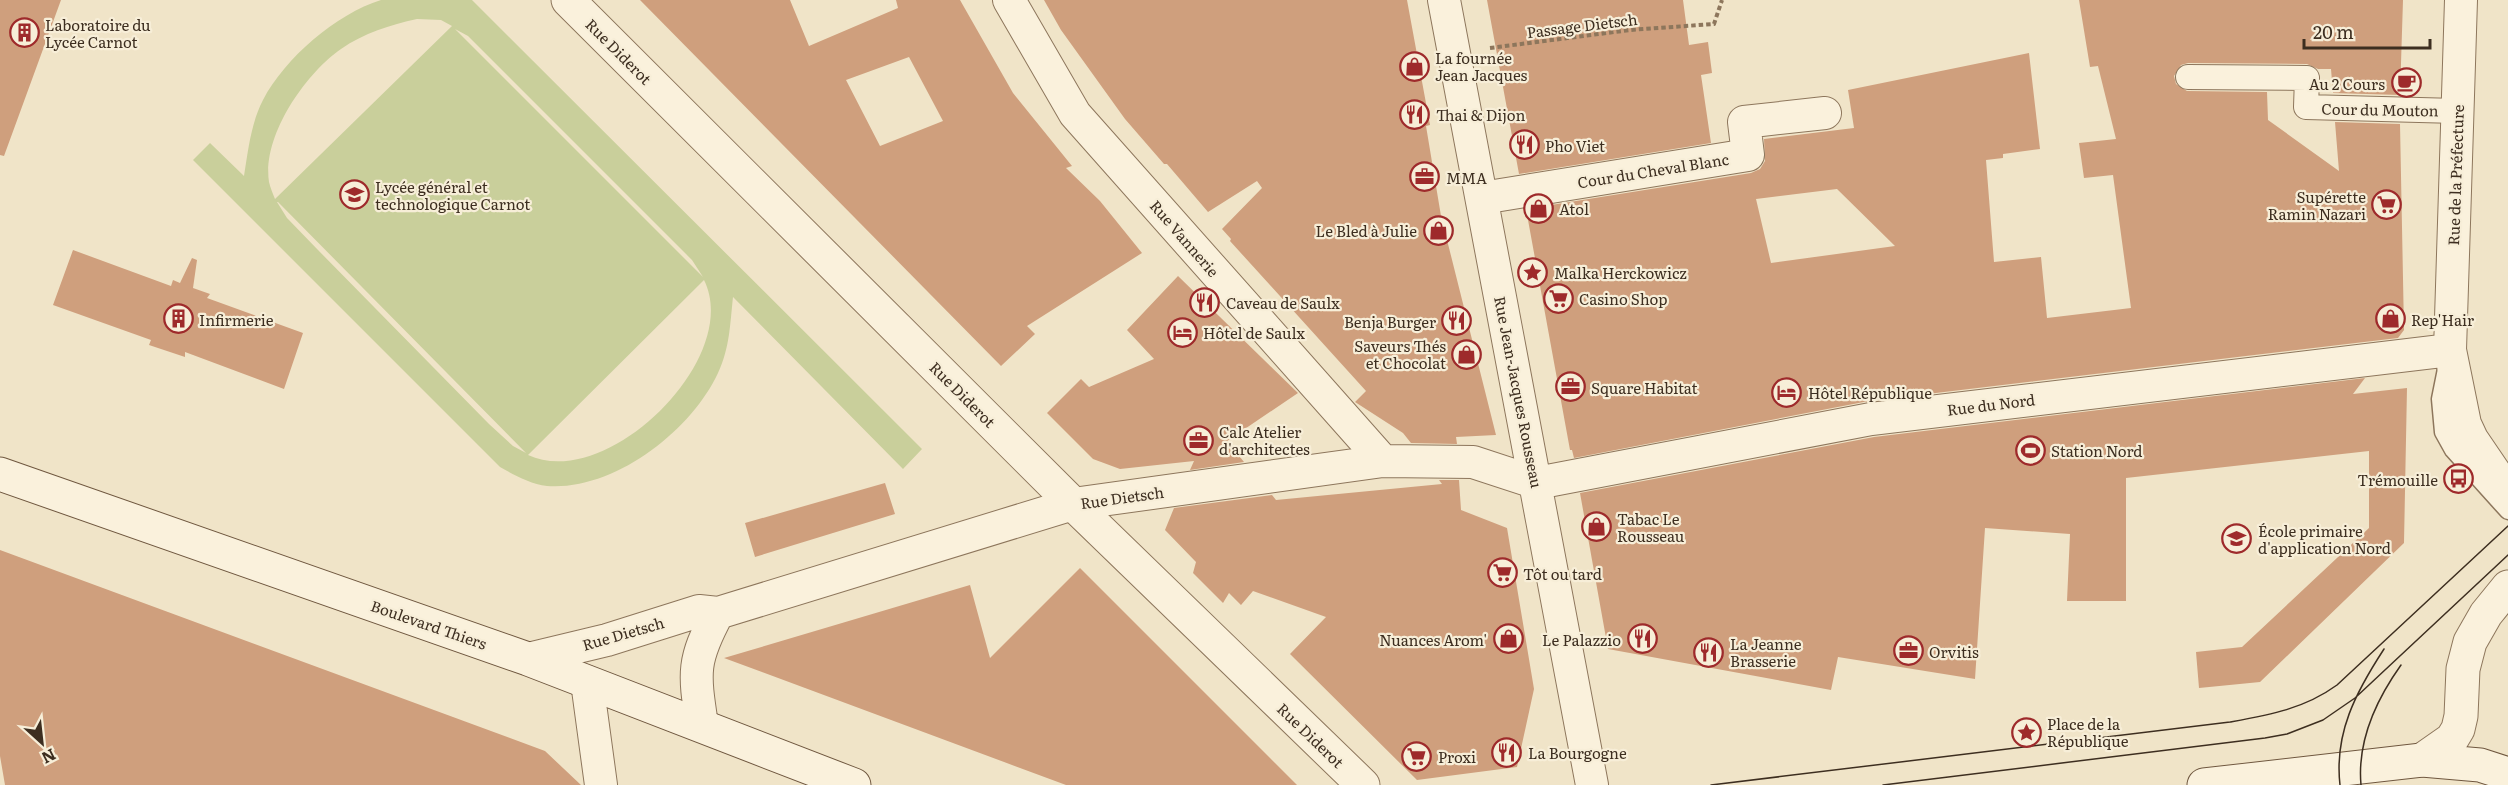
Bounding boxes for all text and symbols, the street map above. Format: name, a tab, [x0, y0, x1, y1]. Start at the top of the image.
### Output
street label: Passage Dietsch	[1525, 7, 1639, 43]
scale bar	[2304, 12, 2430, 50]
place label: Laboratoire du Lycée Carnot	[45, 13, 151, 53]
street label: Rue Diderot	[581, 13, 657, 89]
building icon: Laboratoire du Lycée Carnot	[8, 17, 40, 49]
text: 20 m	[2313, 18, 2354, 45]
place label: La fournée Jean Jacques	[1435, 46, 1527, 86]
shop icon: La fournée Jean Jacques	[1398, 50, 1430, 82]
cafe icon: Au 2 Cours	[2390, 67, 2422, 99]
place label: Au 2 Cours	[2309, 72, 2385, 95]
street label: Cour du Mouton	[2321, 96, 2439, 122]
restaurant icon: Thai & Dijon	[1399, 98, 1431, 130]
place label: Thai & Dijon	[1436, 103, 1525, 126]
street label: Rue de la Préfecture	[2441, 104, 2469, 246]
restaurant icon: Pho Viet	[1508, 129, 1540, 161]
place label: Pho Viet	[1545, 134, 1605, 157]
street label: Cour du Cheval Blanc	[1576, 147, 1731, 193]
office icon: MMA	[1409, 161, 1441, 193]
place label: MMA	[1446, 166, 1487, 189]
place label: Lycée général et technologique Carnot	[375, 175, 530, 215]
school or university icon: Lycée général et technologique Carnot	[338, 179, 370, 211]
place label: Supérette Ramin Nazari	[2268, 185, 2366, 225]
supermarket icon: Supérette Ramin Nazari	[2371, 189, 2403, 221]
shop icon: Atol	[1522, 192, 1554, 224]
street label: Rue Vannerie	[1145, 194, 1225, 282]
place label: Atol	[1559, 197, 1589, 220]
shop icon: Le Bled à Julie	[1422, 214, 1454, 246]
place label: Le Bled à Julie	[1316, 219, 1417, 242]
place icon: Malka Herckowicz	[1517, 256, 1549, 288]
place label: Malka Herckowicz	[1554, 261, 1687, 284]
supermarket icon: Casino Shop	[1542, 282, 1574, 314]
restaurant icon: Caveau de Saulx	[1189, 286, 1221, 318]
place label: Casino Shop	[1579, 287, 1667, 310]
place label: Caveau de Saulx	[1226, 291, 1340, 314]
street label: Rue Jean-Jacques Rousseau	[1489, 294, 1549, 490]
building icon: Infirmerie	[162, 303, 194, 335]
shop icon: Rep'Hair	[2374, 303, 2406, 335]
restaurant icon: Benja Burger	[1441, 305, 1473, 337]
place label: Infirmerie	[199, 308, 274, 331]
place label: Rep'Hair	[2411, 308, 2474, 331]
place label: Benja Burger	[1344, 310, 1436, 333]
hotel icon: Hôtel de Saulx	[1166, 316, 1198, 348]
place label: Hôtel de Saulx	[1203, 321, 1305, 344]
place label: Saveurs Thés et Chocolat	[1354, 334, 1446, 374]
shop icon: Saveurs Thés et Chocolat	[1451, 338, 1483, 370]
street label: Rue Diderot	[925, 356, 1001, 432]
office icon: Square Habitat	[1554, 371, 1586, 403]
place label: Square Habitat	[1591, 376, 1698, 399]
hotel icon: Hôtel République	[1771, 376, 1803, 408]
place label: Hôtel République	[1808, 381, 1932, 404]
street label: Rue du Nord	[1946, 387, 2036, 421]
place label: Calc Atelier d'architectes	[1219, 420, 1310, 460]
office icon: Calc Atelier d'architectes	[1182, 424, 1214, 456]
sports icon: Station Nord	[2014, 434, 2046, 466]
place label: Station Nord	[2051, 439, 2143, 462]
bus stop icon: Trémouille	[2443, 463, 2475, 495]
place label: Trémouille	[2357, 468, 2438, 491]
street label: Rue Dietsch	[1079, 480, 1165, 514]
place label: Tabac Le Rousseau	[1617, 507, 1685, 547]
shop icon: Tabac Le Rousseau	[1580, 511, 1612, 543]
place label: École primaire d'application Nord	[2258, 519, 2391, 559]
school or university icon: École primaire d'application Nord	[2221, 523, 2253, 555]
supermarket icon: Tôt ou tard	[1486, 557, 1518, 589]
place label: Tôt ou tard	[1523, 562, 1602, 585]
street label: Boulevard Thiers	[368, 593, 490, 655]
street label: Rue Dietsch	[579, 610, 667, 656]
shop icon: Nuances Arom'	[1492, 623, 1524, 655]
restaurant icon: Le Palazzio	[1626, 623, 1658, 655]
place label: Nuances Arom'	[1379, 628, 1487, 651]
place label: Le Palazzio	[1542, 628, 1621, 651]
place label: La Jeanne Brasserie	[1730, 632, 1802, 672]
office icon: Orvitis	[1892, 635, 1924, 667]
restaurant icon: La Jeanne Brasserie	[1693, 636, 1725, 668]
place label: Orvitis	[1929, 640, 1979, 663]
street label: Rue Diderot	[1272, 697, 1350, 773]
place label: Place de la République	[2047, 712, 2129, 752]
north arrow	[12, 713, 72, 773]
place icon: Place de la République	[2010, 716, 2042, 748]
restaurant icon: La Bourgogne	[1491, 736, 1523, 768]
supermarket icon: Proxi	[1401, 740, 1433, 772]
place label: La Bourgogne	[1528, 741, 1627, 764]
text: N	[38, 744, 61, 771]
place label: Proxi	[1438, 745, 1476, 768]

